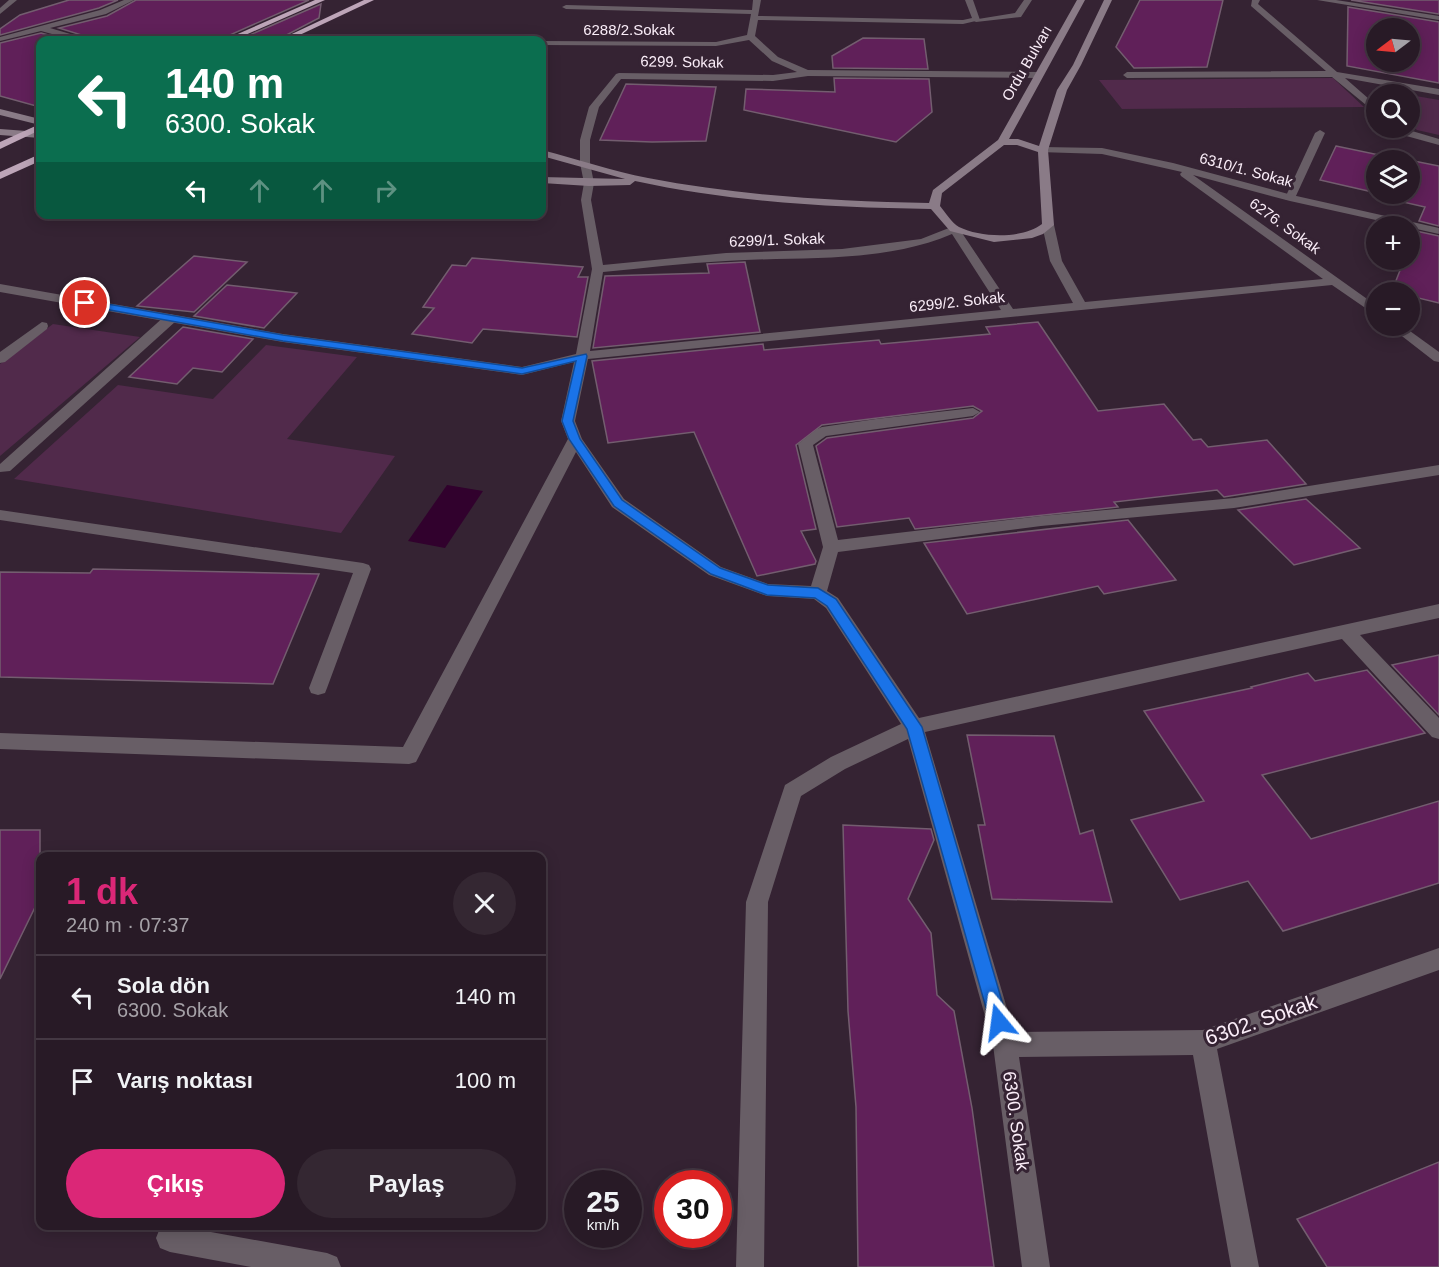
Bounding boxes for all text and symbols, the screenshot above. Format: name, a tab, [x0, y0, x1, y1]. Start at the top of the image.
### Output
north arrow	[1366, 18, 1420, 72]
map controls	[1366, 18, 1420, 336]
street label: 6288/2.Sokak	[583, 21, 675, 38]
street label: Ordu Bulvarı	[998, 22, 1055, 103]
street label: 6299. Sokak	[640, 52, 724, 71]
icon: left	[66, 60, 144, 138]
text: 140 m	[165, 60, 284, 107]
button: search	[1366, 84, 1420, 138]
text: 6300. Sokak	[165, 109, 315, 139]
street label: 6310/1. Sokak	[1198, 149, 1295, 190]
button: layers	[1366, 150, 1420, 204]
icon: left	[180, 174, 213, 207]
icon: ahead	[243, 174, 276, 207]
icon: ahead	[306, 174, 339, 207]
icon: right	[369, 174, 402, 207]
street label: 6276. Sokak	[1247, 194, 1324, 257]
button: +	[1366, 216, 1420, 270]
street label: 6299/1. Sokak	[729, 229, 826, 250]
pin	[59, 277, 110, 328]
button: −	[1366, 282, 1420, 336]
icon: arrive	[68, 286, 101, 319]
street label: 6299/2. Sokak	[908, 288, 1006, 315]
text: 1 dk	[66, 871, 138, 912]
button: close	[453, 872, 516, 935]
text: 240 m · 07:37	[66, 914, 189, 936]
text: Sola dön	[117, 973, 210, 998]
icon: left	[66, 981, 99, 1014]
text: 140 m	[455, 984, 516, 1009]
street label: 6302. Sokak	[1202, 989, 1320, 1049]
position arrow	[967, 990, 1031, 1054]
text: 6300. Sokak	[117, 999, 228, 1021]
icon: arrive	[66, 1065, 99, 1098]
text: Varış noktası	[117, 1068, 253, 1093]
text: 100 m	[455, 1068, 516, 1093]
street label: 6300. Sokak	[999, 1070, 1033, 1173]
button: Çıkış	[66, 1149, 285, 1218]
button: Paylaş	[297, 1149, 516, 1218]
speed limit sign: 30	[654, 1170, 732, 1248]
text: 25	[586, 1185, 620, 1218]
text: km/h	[587, 1216, 619, 1233]

